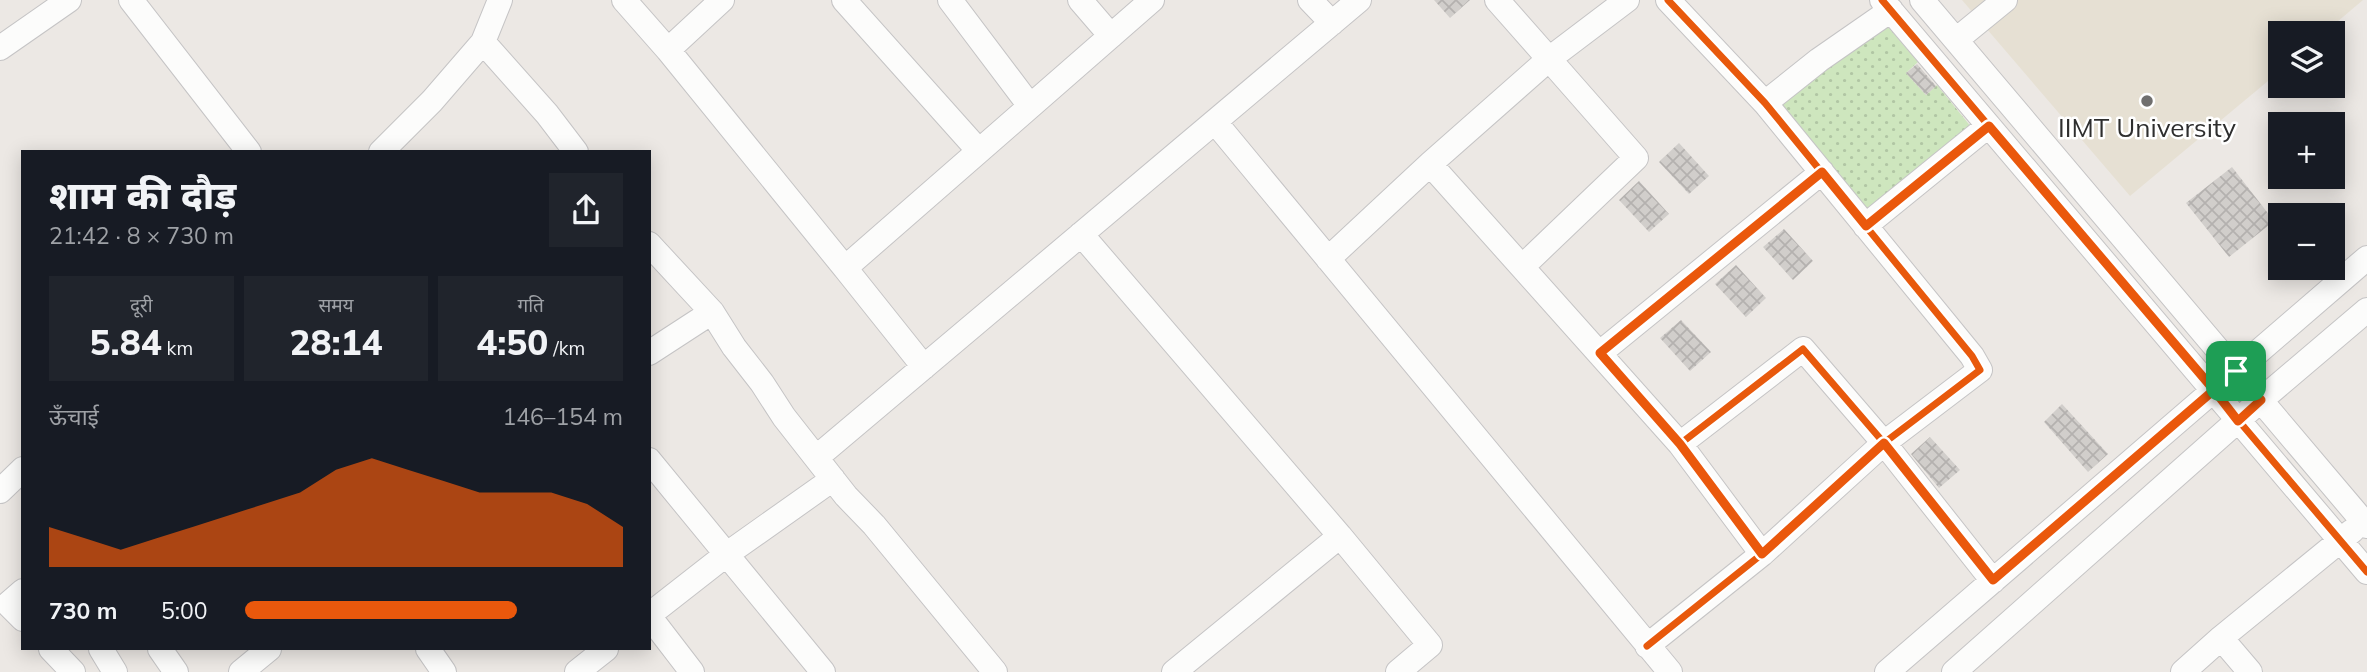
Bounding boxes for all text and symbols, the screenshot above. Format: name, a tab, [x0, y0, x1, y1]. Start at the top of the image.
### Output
map controls	[2268, 21, 2345, 280]
button: layers	[2268, 21, 2345, 98]
marker: IIMT University	[2139, 93, 2155, 109]
place label: IIMT University	[2058, 111, 2236, 144]
button: +	[2268, 112, 2345, 189]
text: शाम की दौड़	[49, 171, 236, 219]
button: share	[549, 173, 623, 247]
button: −	[2268, 203, 2345, 280]
text: 21:42 · 8 × 730 m	[49, 221, 234, 250]
text: दूरी	[130, 293, 153, 317]
text: समय	[318, 293, 354, 317]
text: गति	[517, 293, 544, 317]
text: 5.84	[90, 320, 162, 364]
text: 28:14	[289, 320, 383, 364]
text: 4:50	[476, 320, 548, 364]
text: km	[162, 336, 193, 360]
text: /km	[548, 336, 585, 360]
pin	[2206, 341, 2266, 401]
icon: arrive	[2217, 352, 2255, 390]
text: ऊँचाई	[49, 402, 99, 431]
text: 146–154 m	[502, 402, 623, 431]
text: 730 m	[49, 596, 117, 625]
text: 5:00	[161, 596, 208, 625]

